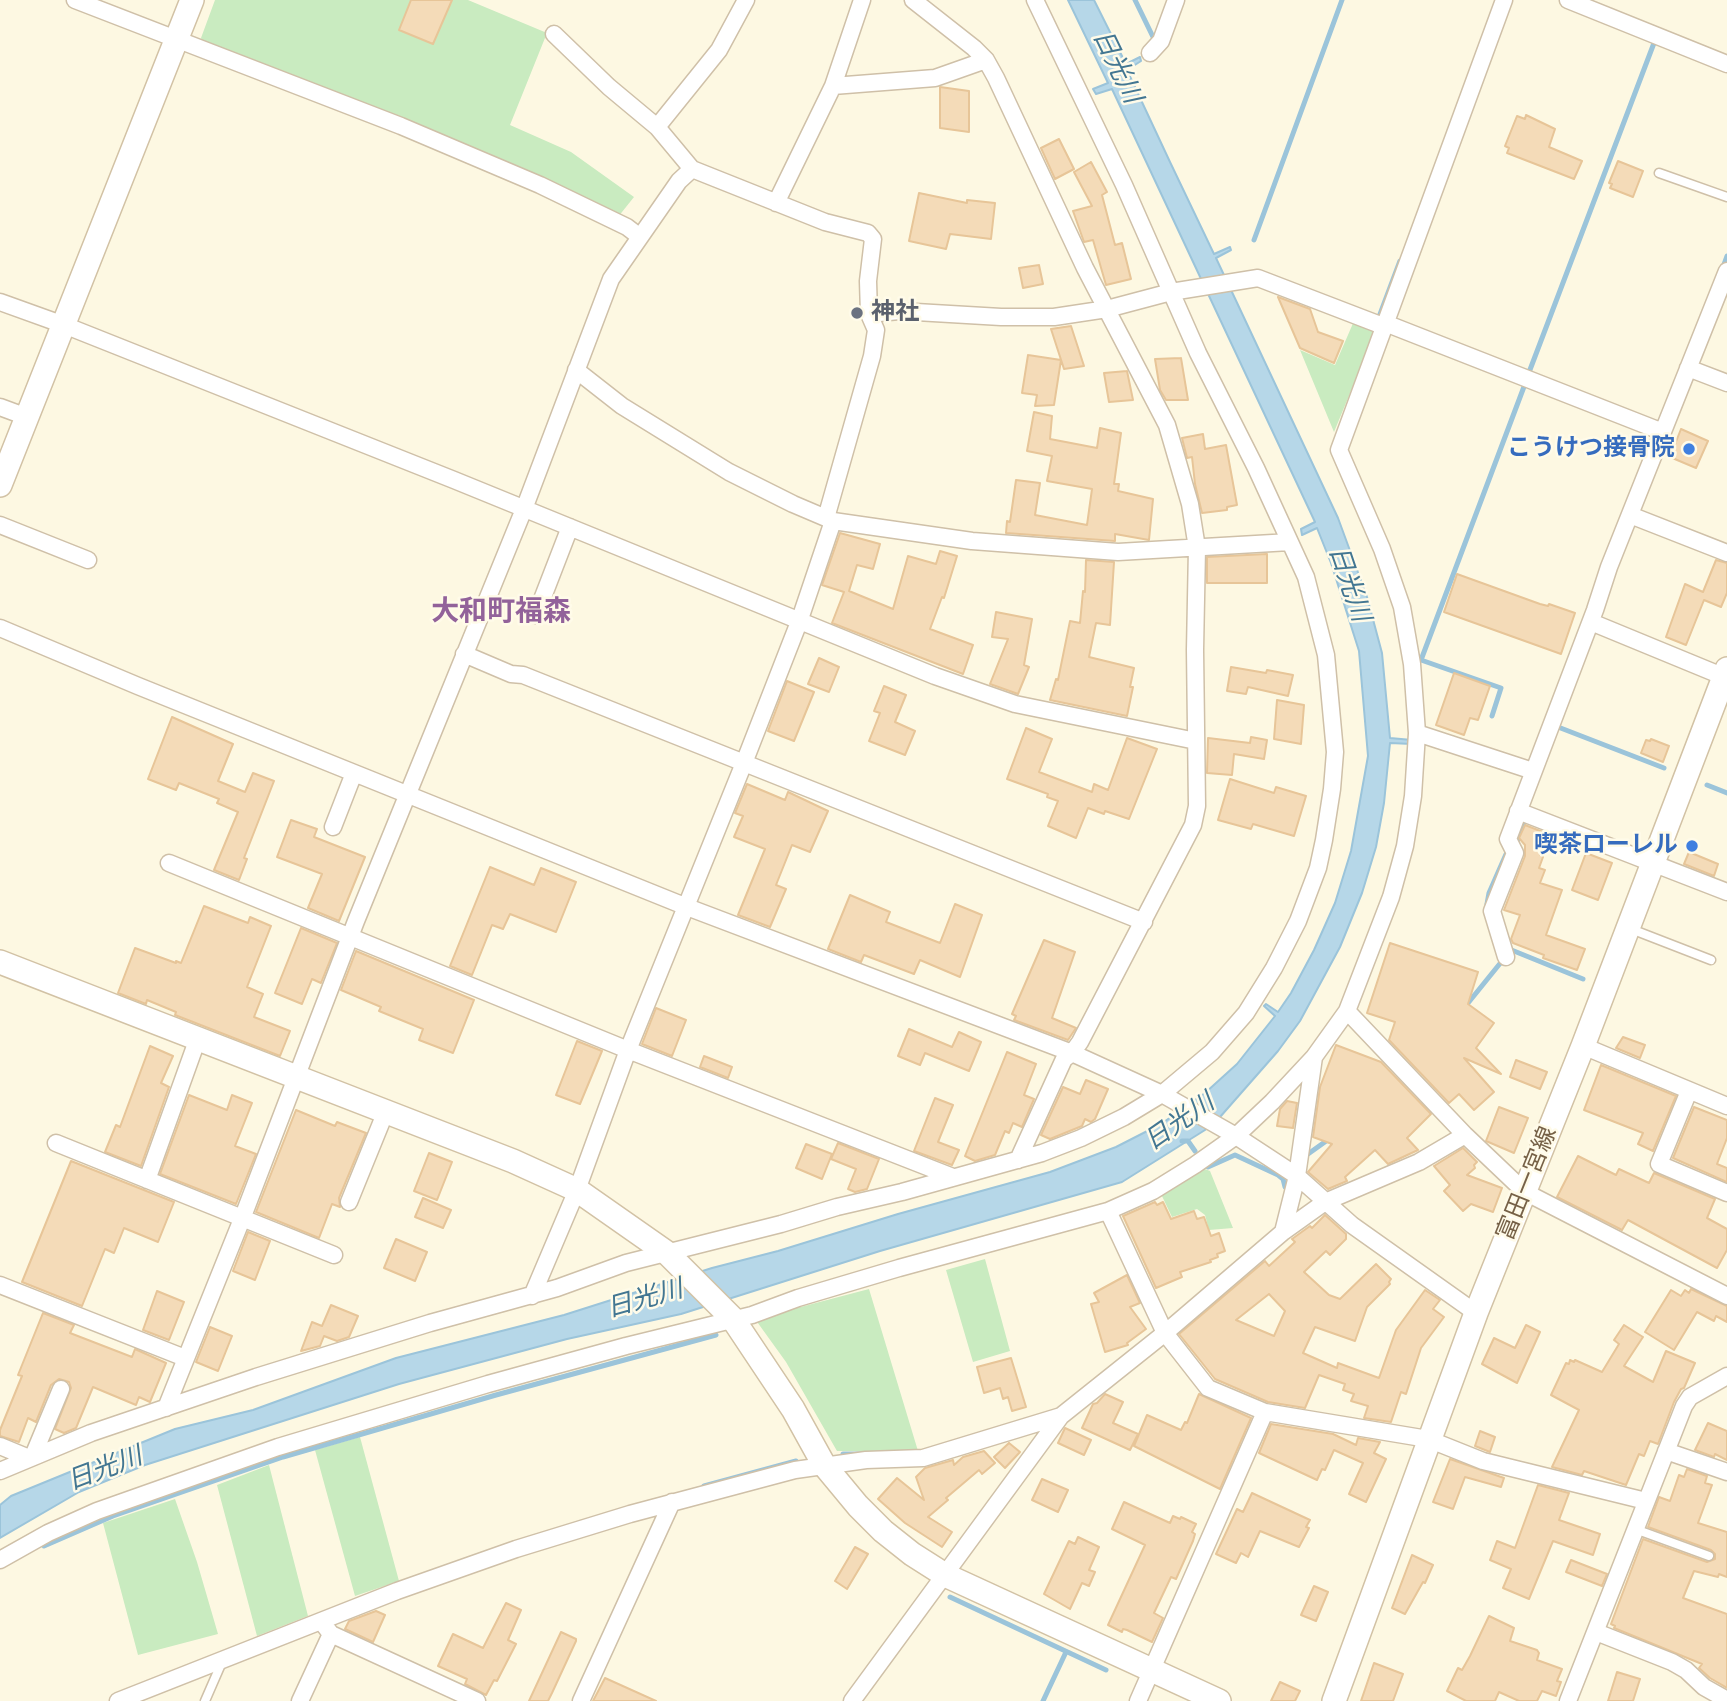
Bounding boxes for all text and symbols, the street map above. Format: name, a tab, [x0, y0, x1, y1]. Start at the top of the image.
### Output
water label: 日光川	[1085, 25, 1147, 109]
place label: 神社	[871, 299, 919, 327]
marker: 神社	[849, 305, 865, 321]
place label: こうけつ接骨院	[1507, 435, 1675, 463]
marker: こうけつ接骨院	[1681, 441, 1697, 457]
water label: 日光川	[1321, 542, 1375, 626]
district label: 大和町福森	[431, 596, 571, 630]
place label: 喫茶ローレル	[1534, 832, 1678, 860]
marker: 喫茶ローレル	[1684, 838, 1700, 854]
water label: 日光川	[1139, 1088, 1221, 1158]
street label: 富田一宮線	[1492, 1123, 1564, 1245]
water label: 日光川	[603, 1274, 687, 1326]
water label: 日光川	[63, 1441, 147, 1499]

